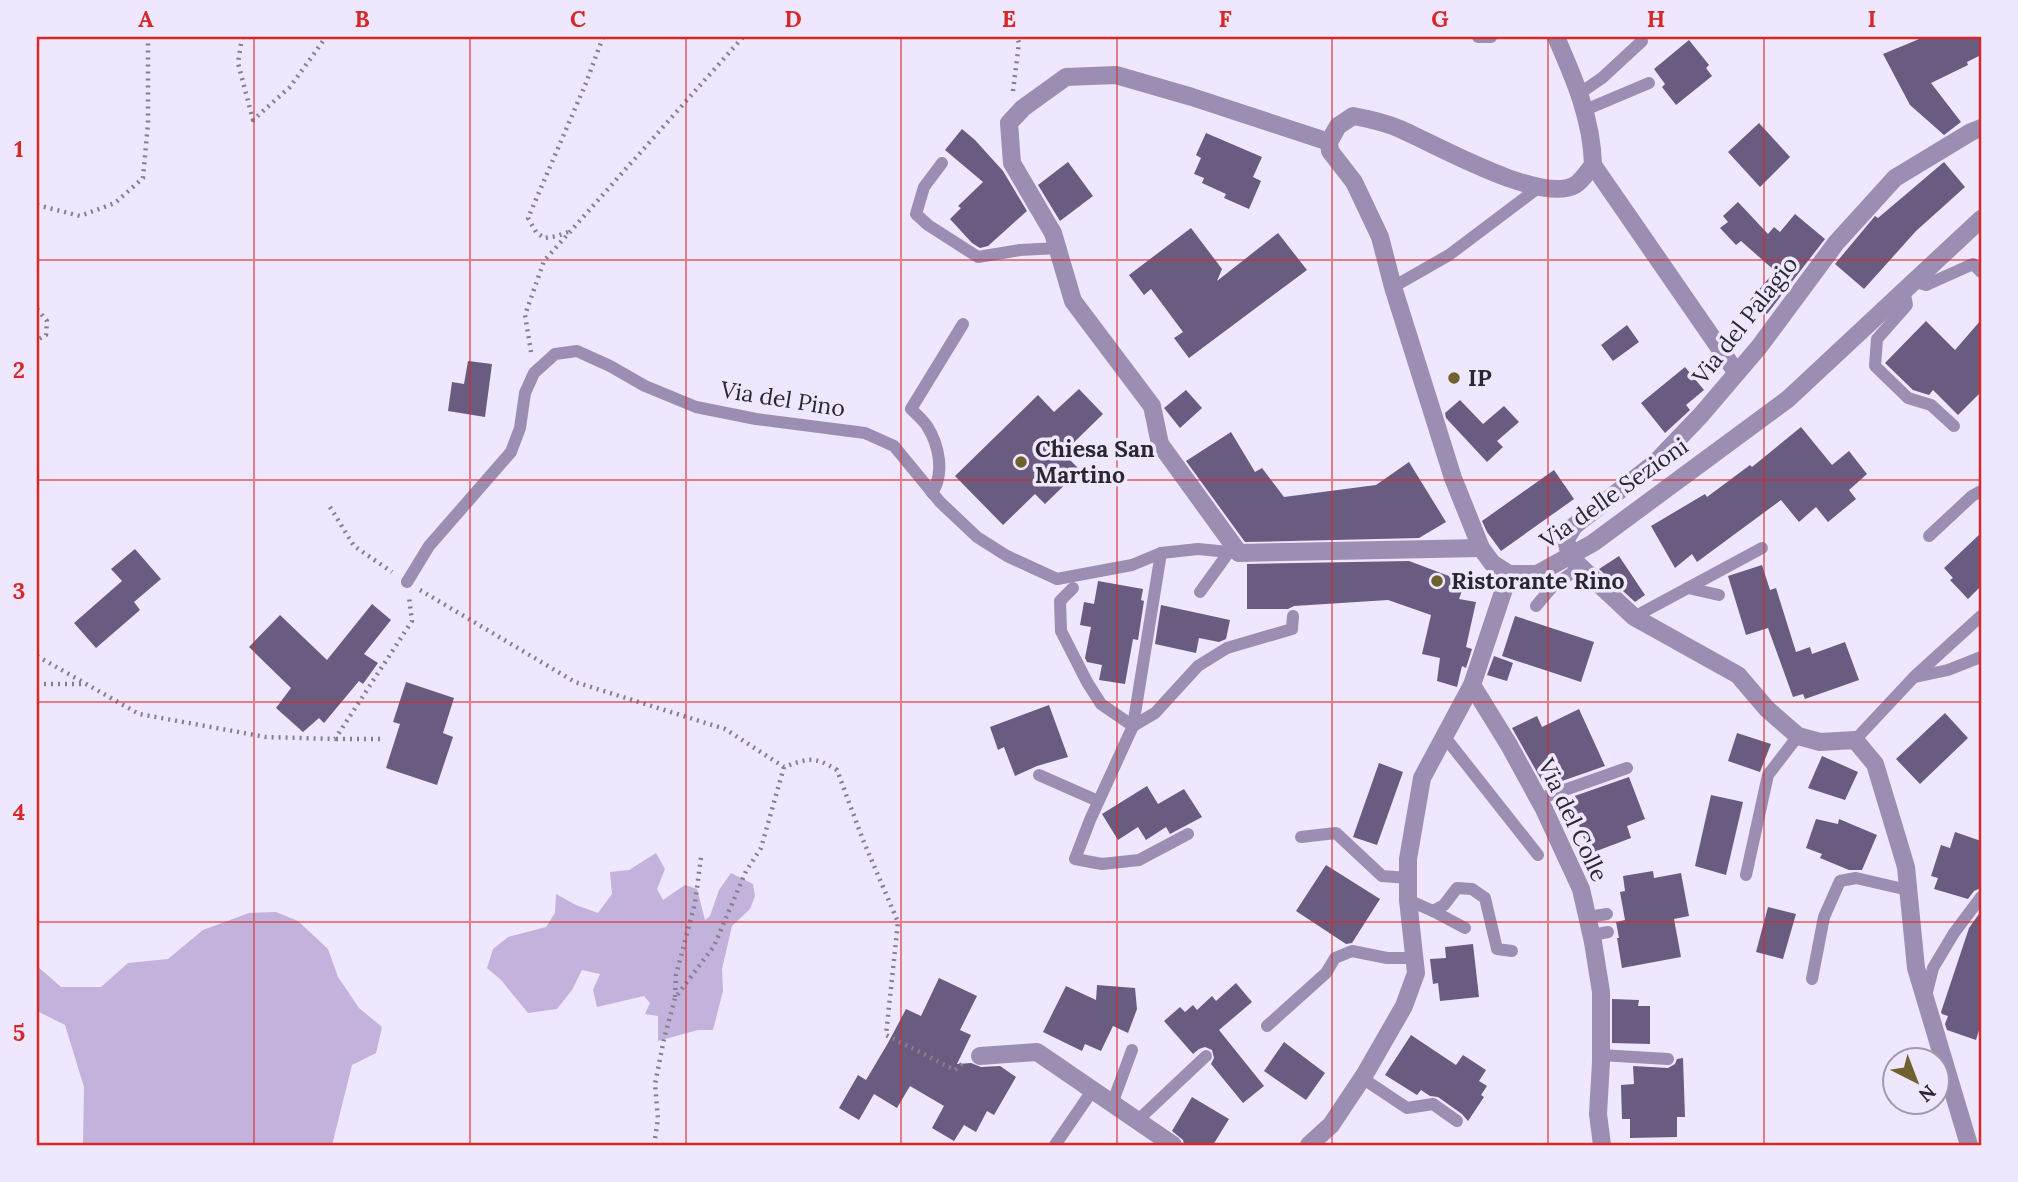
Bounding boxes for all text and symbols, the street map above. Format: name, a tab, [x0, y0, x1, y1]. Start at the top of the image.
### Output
text: A	[138, 4, 154, 33]
text: B	[354, 4, 370, 33]
text: C	[570, 4, 586, 33]
text: D	[784, 4, 802, 33]
text: E	[1002, 4, 1016, 33]
text: F	[1218, 4, 1232, 33]
text: G	[1431, 4, 1449, 33]
text: H	[1647, 4, 1665, 33]
text: I	[1868, 4, 1876, 33]
text: 1	[14, 134, 24, 163]
street label: Via del Palagio	[1685, 250, 1804, 390]
text: 2	[13, 355, 25, 384]
place label: IP	[1468, 363, 1492, 392]
marker: IP	[1446, 370, 1462, 386]
street label: Via del Pino	[718, 374, 847, 423]
street label: Via delle Sezioni	[1533, 431, 1693, 555]
place label: Chiesa San Martino	[1035, 434, 1155, 489]
marker: Chiesa San Martino	[1013, 454, 1029, 470]
place label: Ristorante Rino	[1451, 566, 1624, 595]
marker: Ristorante Rino	[1429, 573, 1445, 589]
text: 3	[13, 576, 25, 605]
street label: Via del Colle	[1532, 753, 1615, 886]
text: 4	[13, 797, 25, 826]
text: 5	[13, 1018, 25, 1047]
north arrow	[1882, 1046, 1952, 1116]
text: N	[1914, 1080, 1941, 1108]

